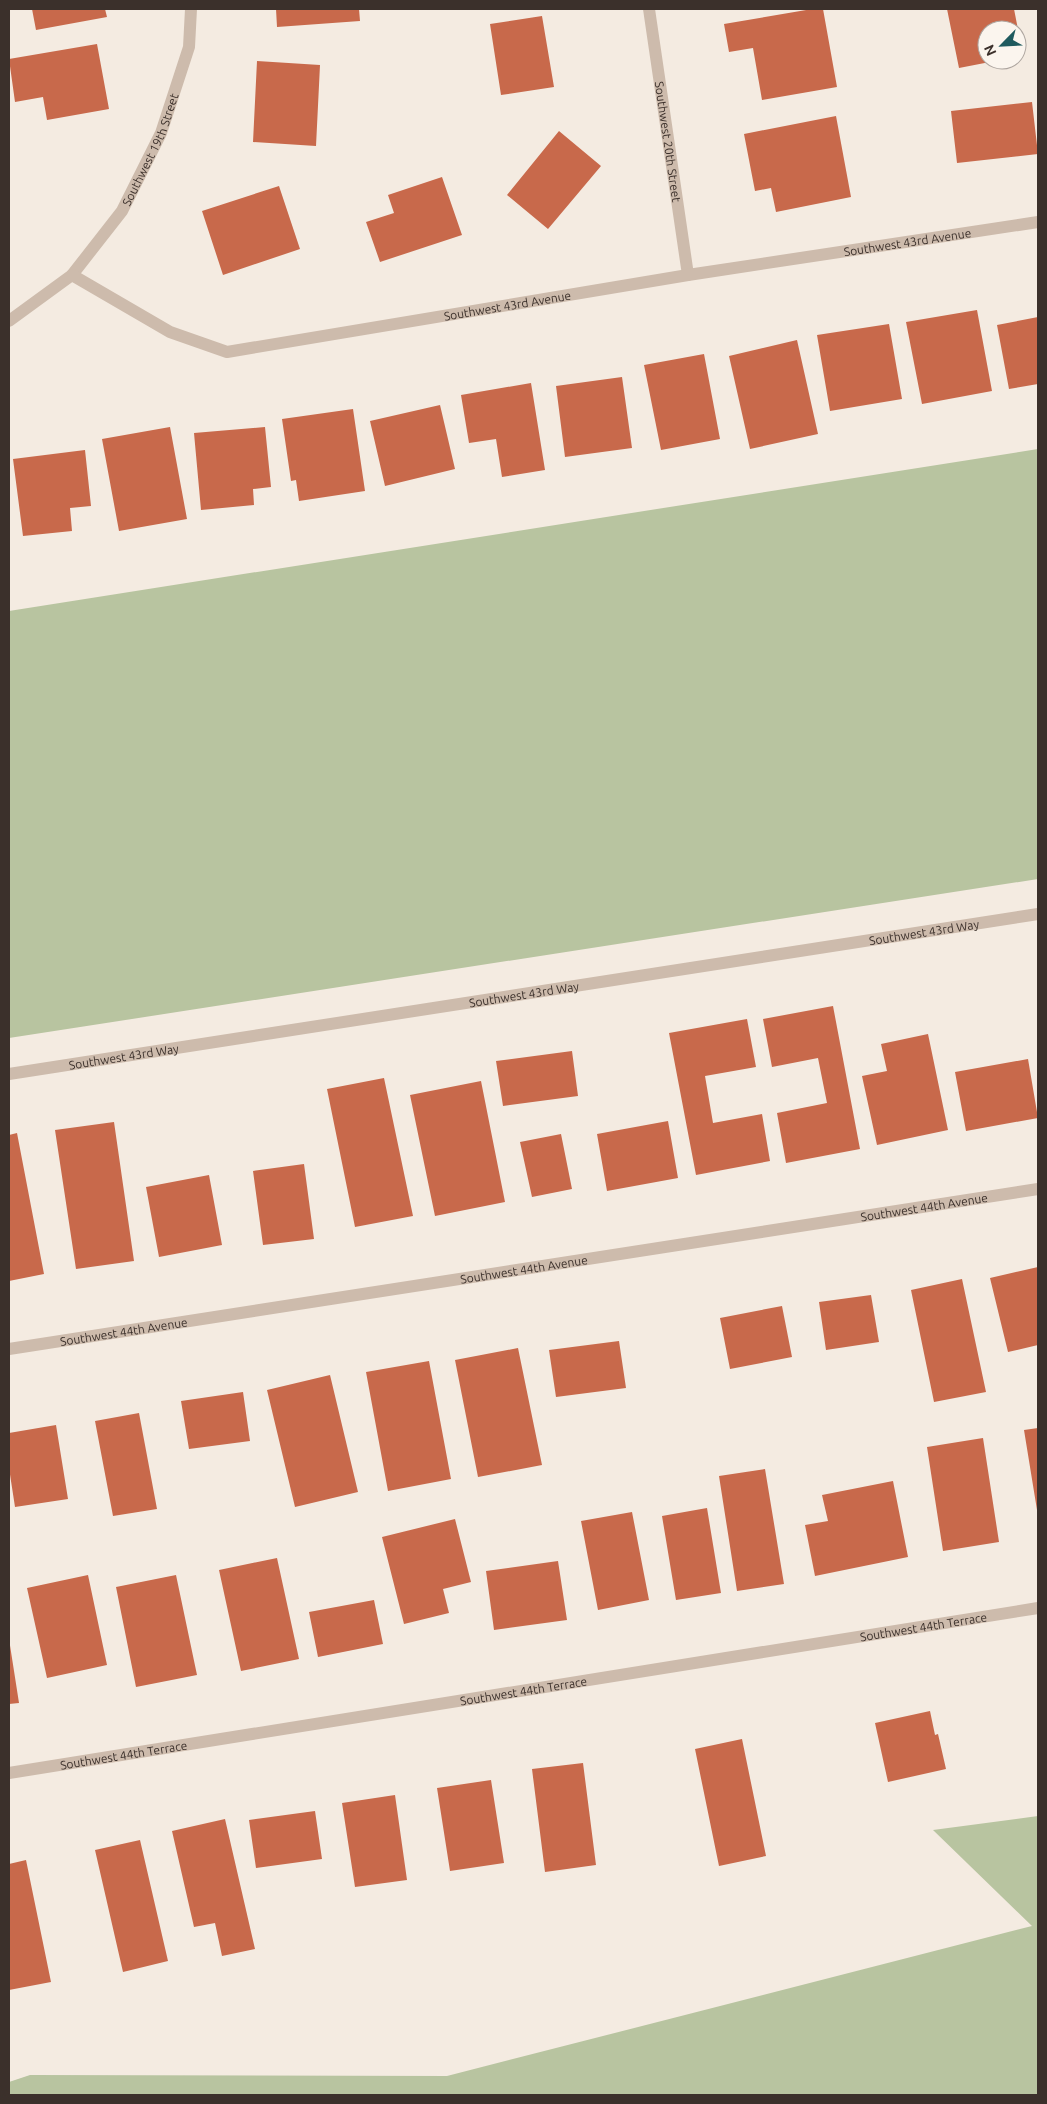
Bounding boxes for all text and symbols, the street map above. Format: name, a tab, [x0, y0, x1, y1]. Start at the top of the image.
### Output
north arrow	[977, 20, 1027, 70]
text: N	[981, 42, 1000, 58]
street label: Southwest 20th Street	[653, 80, 684, 203]
street label: Southwest 19th Street	[119, 91, 180, 208]
street label: Southwest 43rd Avenue	[843, 226, 972, 258]
street label: Southwest 43rd Avenue	[443, 288, 572, 322]
street label: Southwest 43rd Way	[868, 917, 980, 947]
street label: Southwest 43rd Way	[468, 979, 580, 1009]
street label: Southwest 43rd Way	[68, 1041, 180, 1071]
street label: Southwest 44th Avenue	[859, 1190, 989, 1223]
street label: Southwest 44th Avenue	[459, 1253, 588, 1285]
street label: Southwest 44th Avenue	[59, 1315, 188, 1347]
street label: Southwest 44th Terrace	[859, 1610, 988, 1643]
street label: Southwest 44th Terrace	[459, 1674, 588, 1707]
street label: Southwest 44th Terrace	[59, 1738, 188, 1771]

